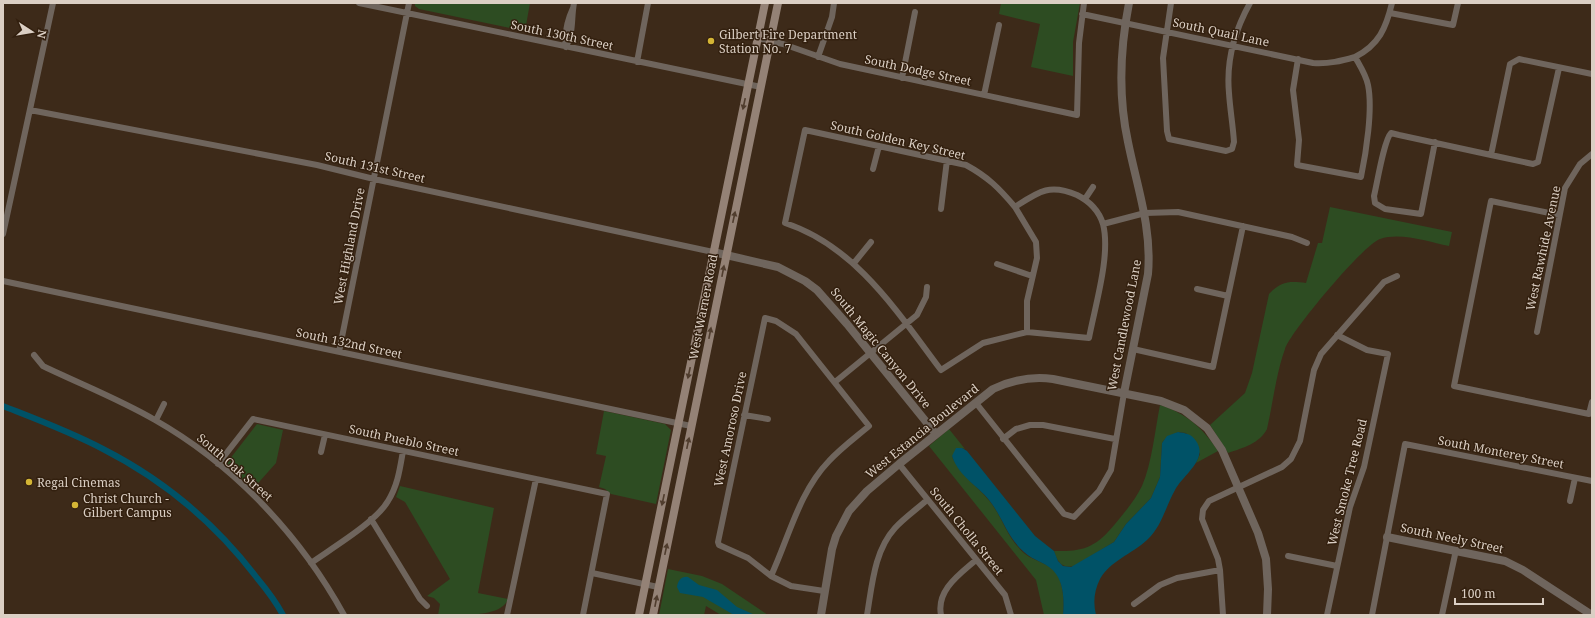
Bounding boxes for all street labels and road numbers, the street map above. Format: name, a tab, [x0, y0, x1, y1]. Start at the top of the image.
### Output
street label: South Quail Lane	[1171, 13, 1271, 51]
street label: South 130th Street	[509, 16, 615, 54]
street label: South Dodge Street	[863, 50, 973, 90]
street label: South Golden Key Street	[829, 116, 967, 164]
street label: South 131st Street	[323, 147, 427, 187]
street label: West Rawhide Avenue	[1521, 184, 1565, 312]
street label: West Highland Drive	[329, 186, 369, 306]
street label: West Warner Road	[684, 252, 722, 361]
street label: West Candlewood Lane	[1103, 258, 1145, 392]
street label: South Magic Canyon Drive	[827, 284, 935, 412]
street label: South 132nd Street	[294, 323, 404, 363]
street label: West Amoroso Drive	[709, 370, 751, 488]
street label: West Estancia Boulevard	[862, 379, 983, 482]
street label: West Smoke Tree Road	[1323, 416, 1371, 547]
street label: South Pueblo Street	[347, 420, 461, 460]
street label: South Oak Street	[193, 429, 277, 505]
street label: South Monterey Street	[1437, 431, 1565, 473]
street label: South Cholla Street	[926, 483, 1008, 579]
street label: South Neely Street	[1399, 519, 1505, 557]

